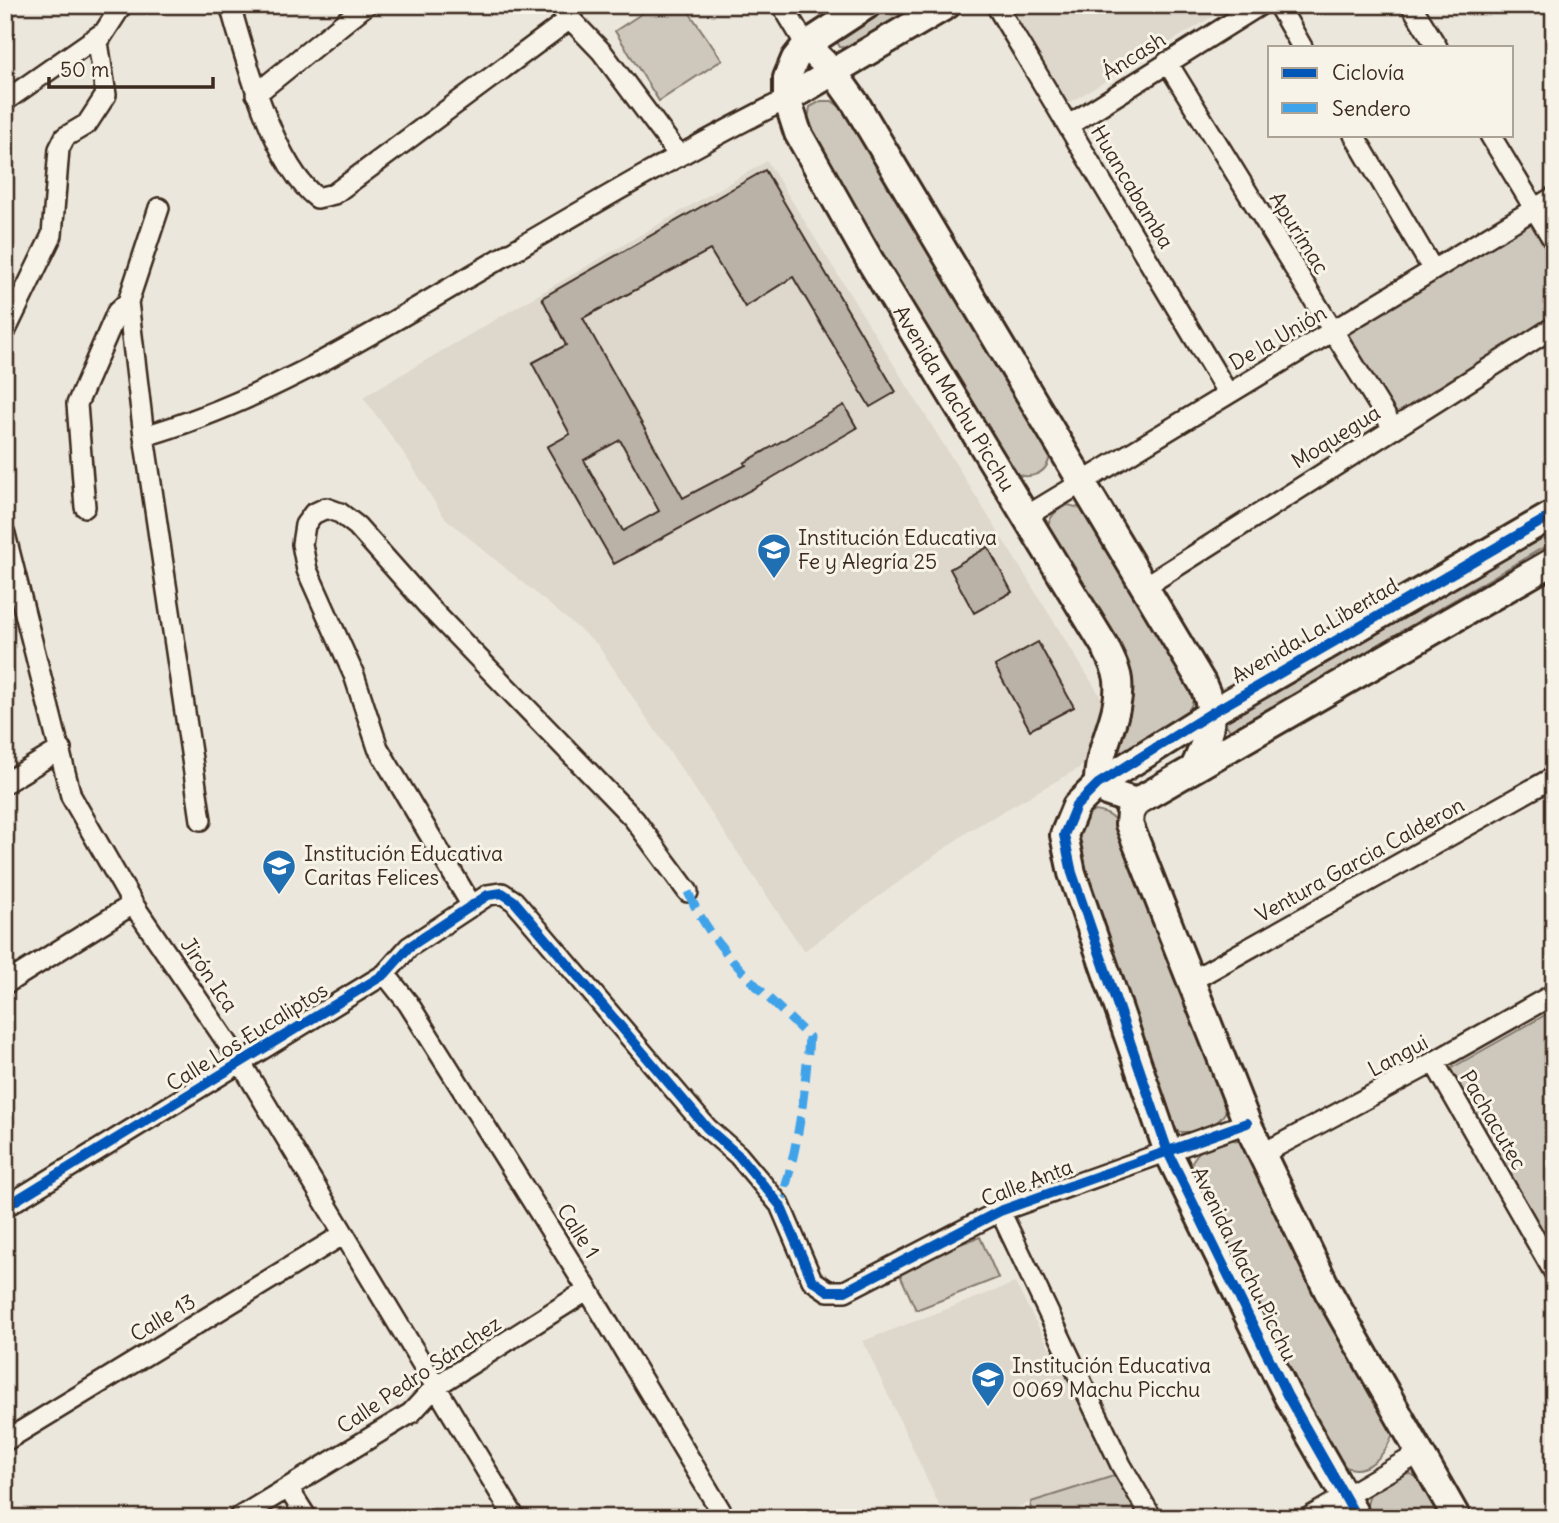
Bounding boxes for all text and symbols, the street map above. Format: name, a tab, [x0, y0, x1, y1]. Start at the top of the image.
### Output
street label: Áncash	[1097, 26, 1170, 86]
scale bar	[49, 46, 214, 90]
legend	[1268, 46, 1514, 136]
text: 50 m	[60, 56, 109, 83]
text: Ciclovía	[1332, 59, 1405, 86]
text: Sendero	[1332, 95, 1411, 122]
street label: Huancabamba	[1085, 120, 1180, 253]
street label: Apurímac	[1264, 187, 1335, 279]
street label: De la Unión	[1224, 299, 1331, 376]
street label: Avenida Machu Picchu	[888, 300, 1021, 496]
street label: Moquegua	[1286, 399, 1385, 474]
place label: Institución Educativa Fe y Alegría 25	[798, 524, 997, 575]
school or university icon: Institución Educativa Fe y Alegría 25	[755, 531, 793, 580]
street label: Avenida La Libertad	[1226, 572, 1403, 689]
street label: Ventura Garcia Calderon	[1251, 791, 1469, 928]
place label: Institución Educativa Caritas Felices	[304, 840, 503, 891]
school or university icon: Institución Educativa Caritas Felices	[260, 847, 298, 896]
street label: Jirón Ica	[175, 932, 244, 1017]
street label: Calle Los Eucaliptos	[161, 976, 332, 1097]
street label: Langui	[1363, 1029, 1432, 1083]
street label: Pachacutec	[1454, 1065, 1533, 1174]
street label: Calle Anta	[977, 1153, 1076, 1212]
street label: Avenida Machu Picchu	[1186, 1162, 1303, 1365]
street label: Calle 1	[551, 1198, 606, 1263]
street label: Calle 13	[125, 1288, 200, 1348]
street label: Calle Pedro Sánchez	[332, 1310, 506, 1439]
place label: Institución Educativa 0069 Machu Picchu	[1012, 1352, 1211, 1403]
school or university icon: Institución Educativa 0069 Machu Picchu	[969, 1359, 1007, 1408]

